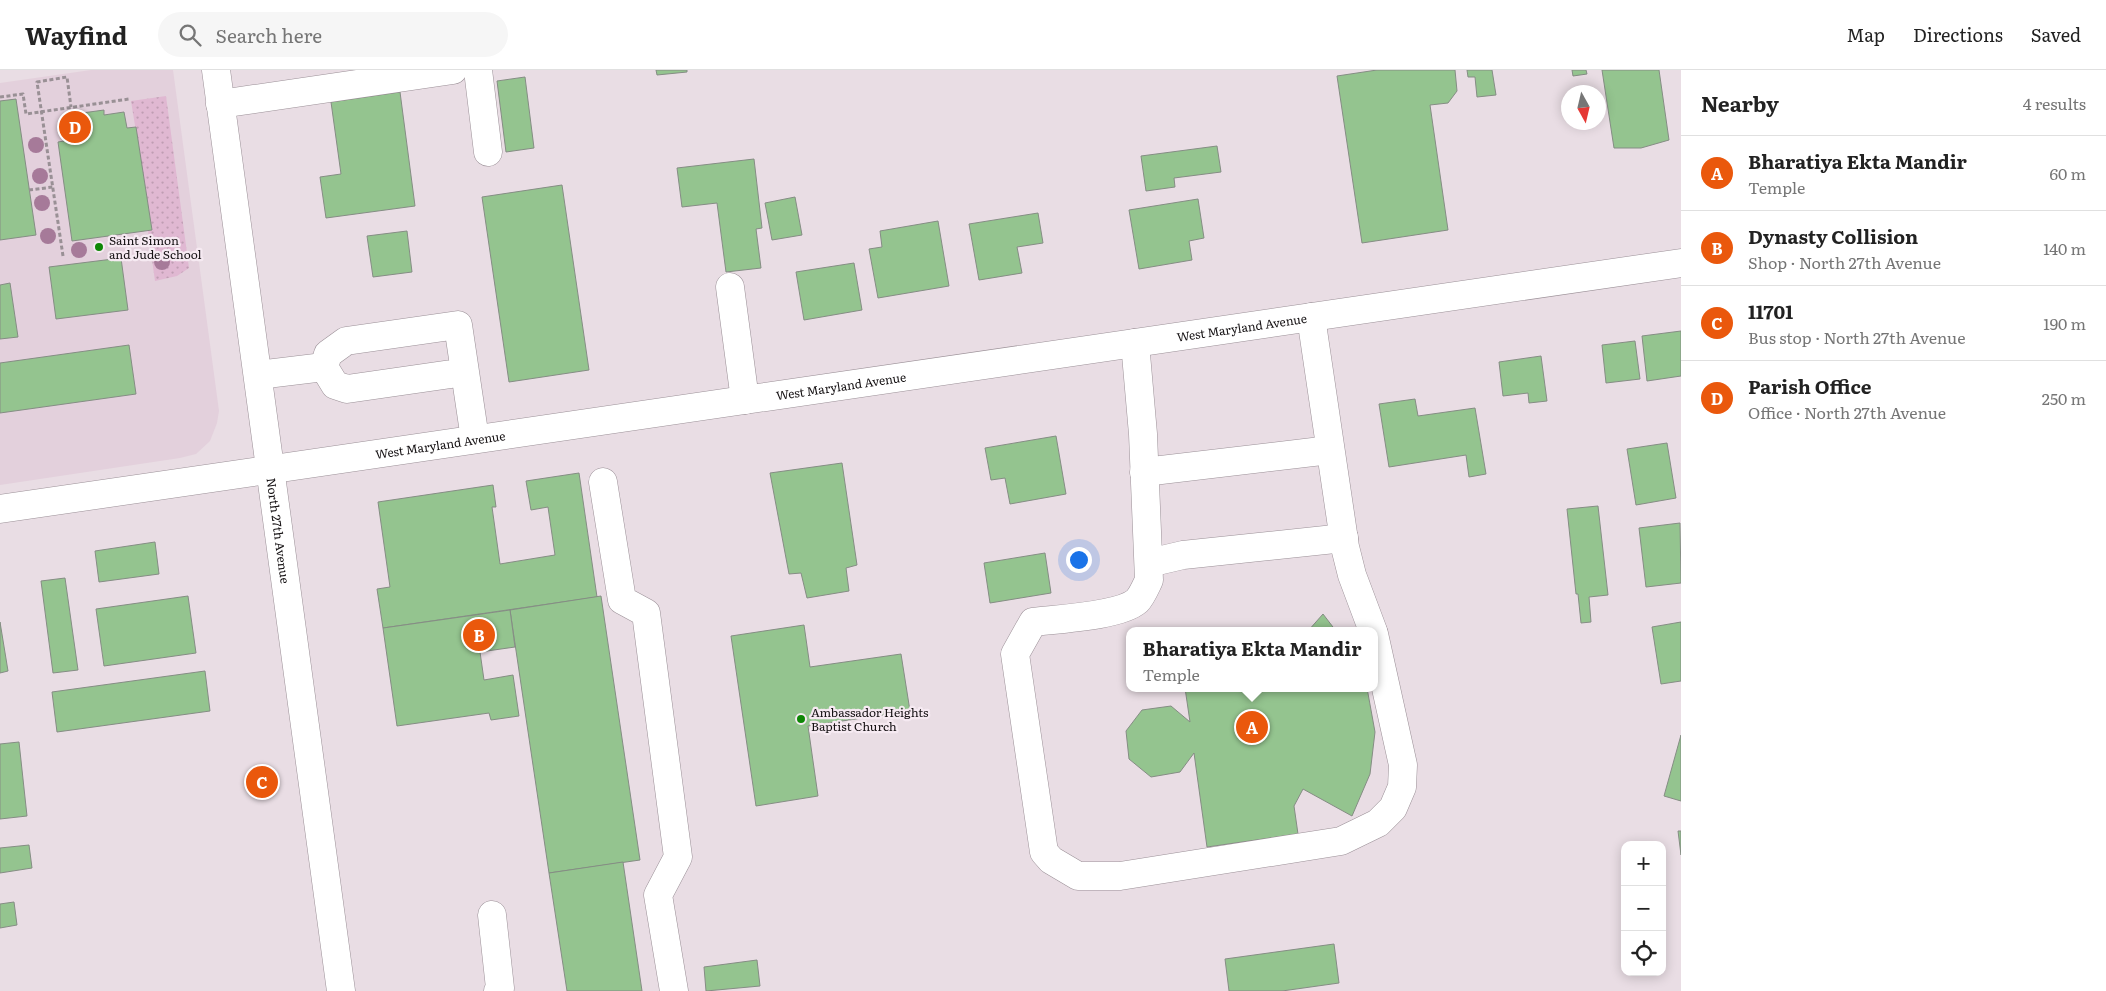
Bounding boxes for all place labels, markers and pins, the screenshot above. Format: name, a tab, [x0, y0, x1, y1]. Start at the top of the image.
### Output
pin: D	[59, 108, 91, 146]
place label: Saint Simon and Jude School	[109, 231, 202, 263]
marker: Saint Simon and Jude School	[93, 241, 105, 253]
pin: B	[463, 616, 495, 654]
place label: Ambassador Heights Baptist Church	[811, 703, 929, 735]
pin: A	[1236, 708, 1268, 746]
marker: Ambassador Heights Baptist Church	[795, 713, 807, 725]
pin: C	[246, 763, 278, 801]

